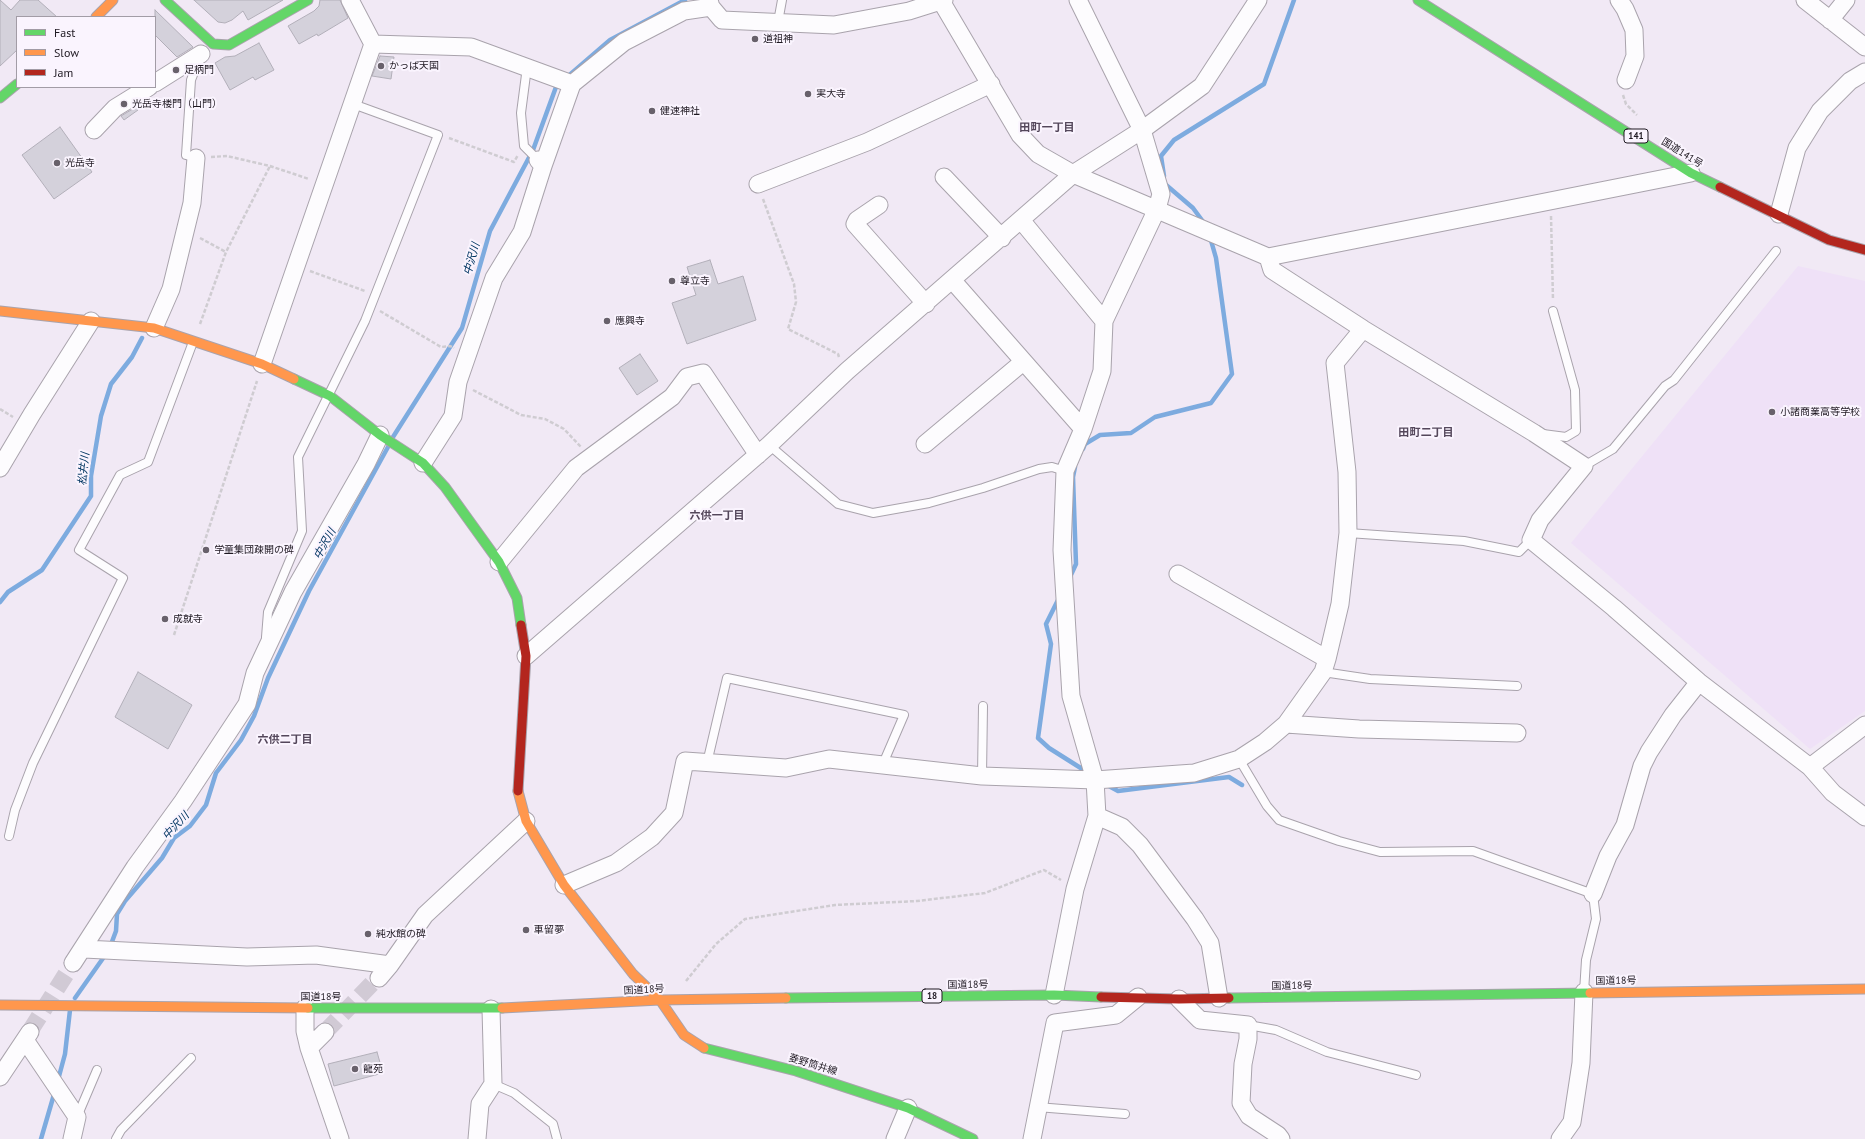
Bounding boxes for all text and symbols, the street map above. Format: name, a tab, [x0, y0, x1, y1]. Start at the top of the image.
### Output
legend	[16, 16, 156, 88]
text: Fast	[54, 25, 75, 40]
place label: 道祖神	[763, 33, 793, 45]
marker: 道祖神	[750, 34, 760, 44]
text: Slow	[54, 45, 79, 60]
place label: かっぱ天国	[389, 60, 439, 72]
marker: かっぱ天国	[376, 61, 386, 71]
place label: 足柄門	[184, 64, 214, 76]
text: Jam	[54, 65, 73, 80]
marker: 足柄門	[171, 65, 181, 75]
place label: 実大寺	[816, 88, 846, 100]
marker: 実大寺	[803, 89, 813, 99]
place label: 光岳寺楼門（山門）	[132, 98, 222, 110]
marker: 光岳寺楼門（山門）	[119, 99, 129, 109]
place label: 健速神社	[660, 105, 700, 117]
marker: 健速神社	[647, 106, 657, 116]
district label: 田町一丁目	[1020, 121, 1074, 135]
road number: 141	[1624, 129, 1648, 143]
street label: 国道141号	[1659, 136, 1705, 170]
place label: 光岳寺	[65, 157, 95, 169]
marker: 光岳寺	[52, 158, 62, 168]
water label: 中沢川	[461, 241, 483, 277]
place label: 尊立寺	[680, 275, 710, 287]
marker: 尊立寺	[667, 276, 677, 286]
place label: 應興寺	[615, 315, 645, 327]
marker: 應興寺	[602, 316, 612, 326]
place label: 小諸商業高等学校	[1780, 406, 1860, 418]
marker: 小諸商業高等学校	[1767, 407, 1777, 417]
district label: 田町二丁目	[1399, 426, 1453, 440]
water label: 松井川	[76, 452, 92, 486]
district label: 六供一丁目	[690, 509, 744, 523]
water label: 中沢川	[311, 526, 339, 562]
place label: 学童集団疎開の碑	[214, 544, 294, 556]
marker: 学童集団疎開の碑	[201, 545, 211, 555]
place label: 成就寺	[173, 613, 203, 625]
marker: 成就寺	[160, 614, 170, 624]
district label: 六供二丁目	[258, 733, 312, 747]
water label: 中沢川	[160, 809, 192, 843]
place label: 車留夢	[534, 924, 564, 936]
marker: 車留夢	[521, 925, 531, 935]
place label: 純水館の碑	[376, 928, 426, 940]
marker: 純水館の碑	[363, 929, 373, 939]
street label: 国道18号	[1595, 975, 1637, 987]
street label: 国道18号	[947, 979, 989, 991]
street label: 国道18号	[1271, 980, 1313, 992]
street label: 国道18号	[623, 983, 665, 997]
road number: 18	[922, 989, 942, 1003]
street label: 国道18号	[301, 991, 341, 1003]
street label: 菱野筒井線	[787, 1052, 839, 1078]
place label: 龍苑	[363, 1063, 383, 1075]
marker: 龍苑	[350, 1064, 360, 1074]

